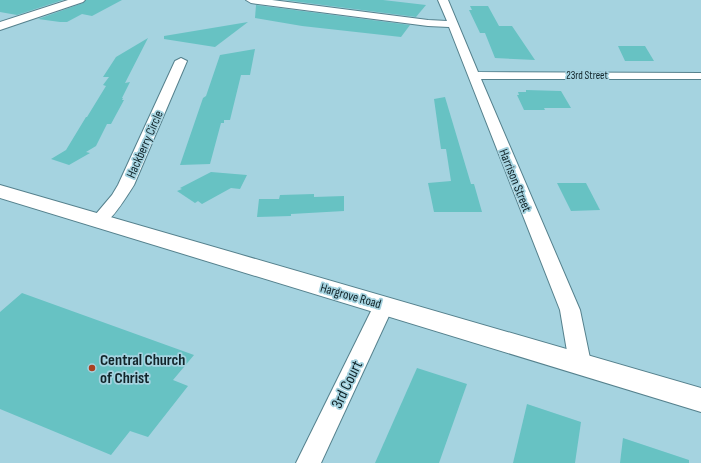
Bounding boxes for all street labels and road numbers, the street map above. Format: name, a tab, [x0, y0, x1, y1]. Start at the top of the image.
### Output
street label: 23rd Street	[566, 69, 608, 82]
street label: Hackberry Circle	[123, 108, 167, 181]
street label: Harrison Street	[495, 146, 535, 214]
street label: Hargrove Road	[318, 280, 383, 312]
street label: 3rd Court	[328, 358, 367, 412]

